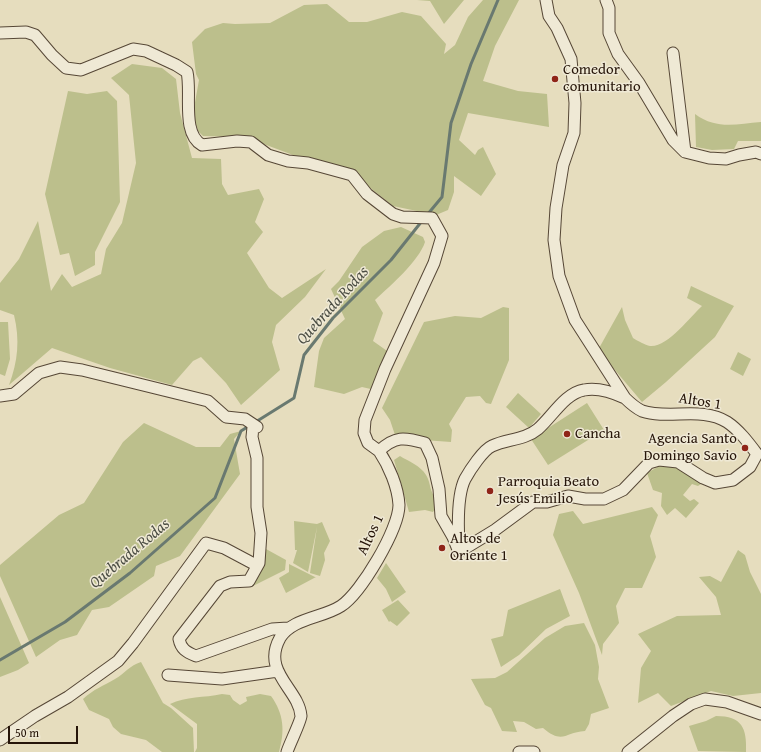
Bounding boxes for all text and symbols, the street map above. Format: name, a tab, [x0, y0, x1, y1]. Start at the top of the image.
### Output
place label: Comedor comunitario	[563, 61, 641, 96]
marker: Comedor comunitario	[550, 74, 560, 84]
water label: Quebrada Rodas	[293, 263, 373, 349]
street label: Altos 1	[677, 390, 723, 414]
place label: Cancha	[575, 425, 621, 443]
marker: Cancha	[562, 429, 572, 439]
place label: Agencia Santo Domingo Savio	[643, 430, 737, 465]
marker: Agencia Santo Domingo Savio	[740, 443, 750, 453]
place label: Parroquia Beato Jesús Emilio	[498, 473, 599, 508]
marker: Parroquia Beato Jesús Emilio	[485, 486, 495, 496]
street label: Altos 1	[354, 512, 388, 558]
water label: Quebrada Rodas	[86, 515, 174, 593]
place label: Altos de Oriente 1	[450, 530, 508, 565]
marker: Altos de Oriente 1	[437, 543, 447, 553]
scale bar	[10, 718, 80, 744]
text: 50 m	[15, 724, 39, 741]

